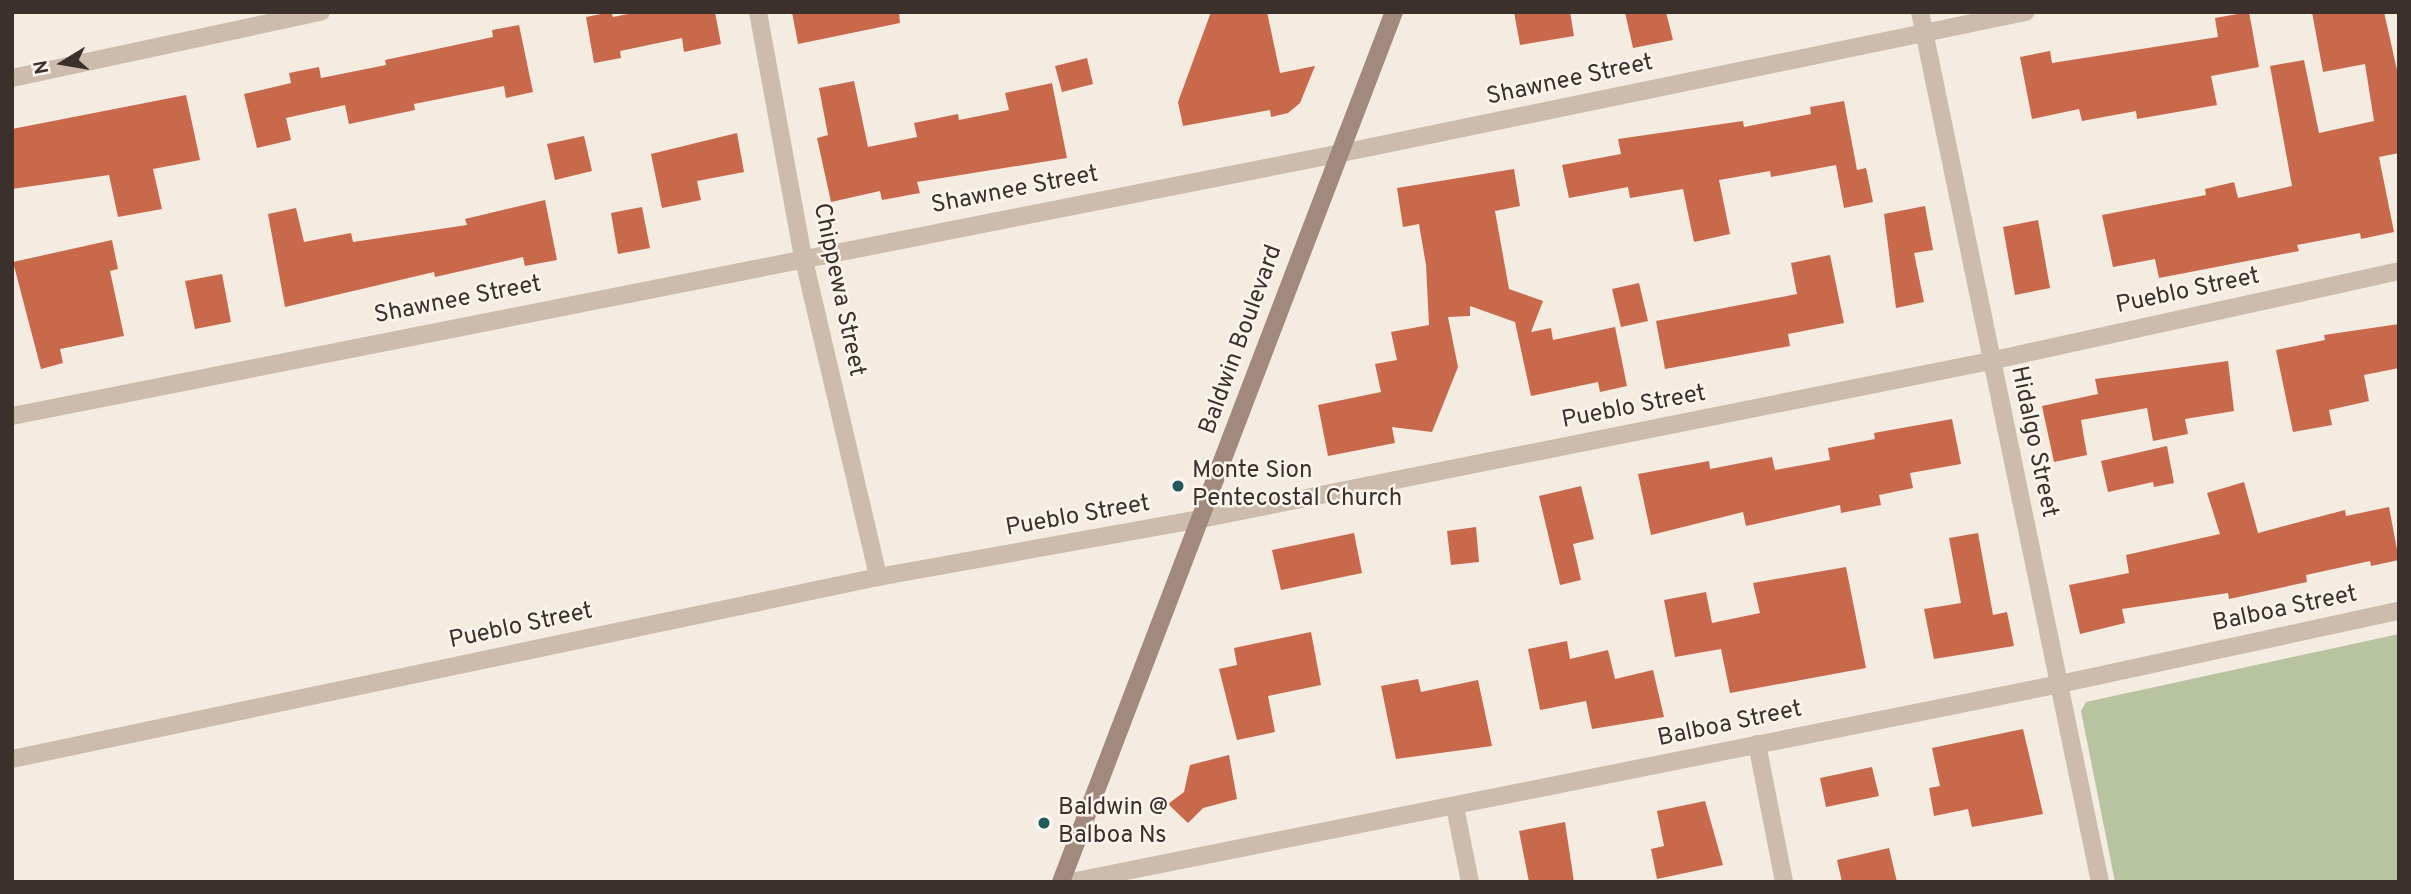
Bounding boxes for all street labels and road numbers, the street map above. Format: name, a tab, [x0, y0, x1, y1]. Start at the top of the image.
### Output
street label: Shawnee Street	[1484, 49, 1656, 113]
street label: Shawnee Street	[929, 161, 1101, 221]
street label: Chippewa Street	[806, 201, 870, 379]
street label: Baldwin Boulevard	[1194, 241, 1290, 439]
street label: Pueblo Street	[2114, 263, 2262, 321]
street label: Shawnee Street	[372, 271, 544, 331]
street label: Hidalgo Street	[2003, 364, 2063, 520]
street label: Pueblo Street	[1560, 380, 1708, 436]
street label: Pueblo Street	[1004, 490, 1152, 544]
street label: Balboa Street	[2210, 581, 2360, 639]
street label: Pueblo Street	[447, 598, 595, 656]
street label: Balboa Street	[1655, 696, 1805, 754]

